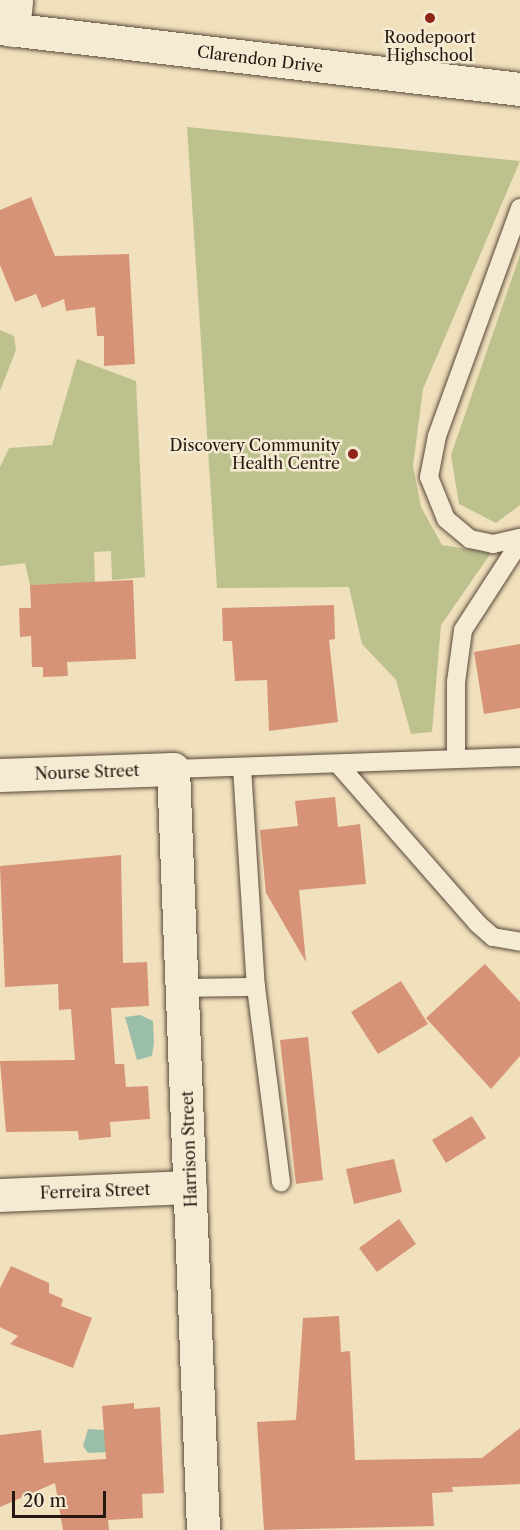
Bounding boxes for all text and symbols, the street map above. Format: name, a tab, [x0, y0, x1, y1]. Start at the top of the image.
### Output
marker: Roodepoort Highschool	[423, 11, 437, 25]
place label: Roodepoort Highschool	[384, 27, 476, 65]
street label: Clarendon Drive	[196, 42, 324, 76]
place label: Discovery Community Health Centre	[169, 435, 340, 473]
marker: Discovery Community Health Centre	[344, 445, 362, 463]
street label: Nourse Street	[34, 761, 140, 783]
street label: Harrison Street	[177, 1090, 201, 1208]
street label: Ferreira Street	[39, 1179, 151, 1203]
scale bar	[15, 1479, 110, 1517]
text: 20 m	[23, 1490, 66, 1512]

